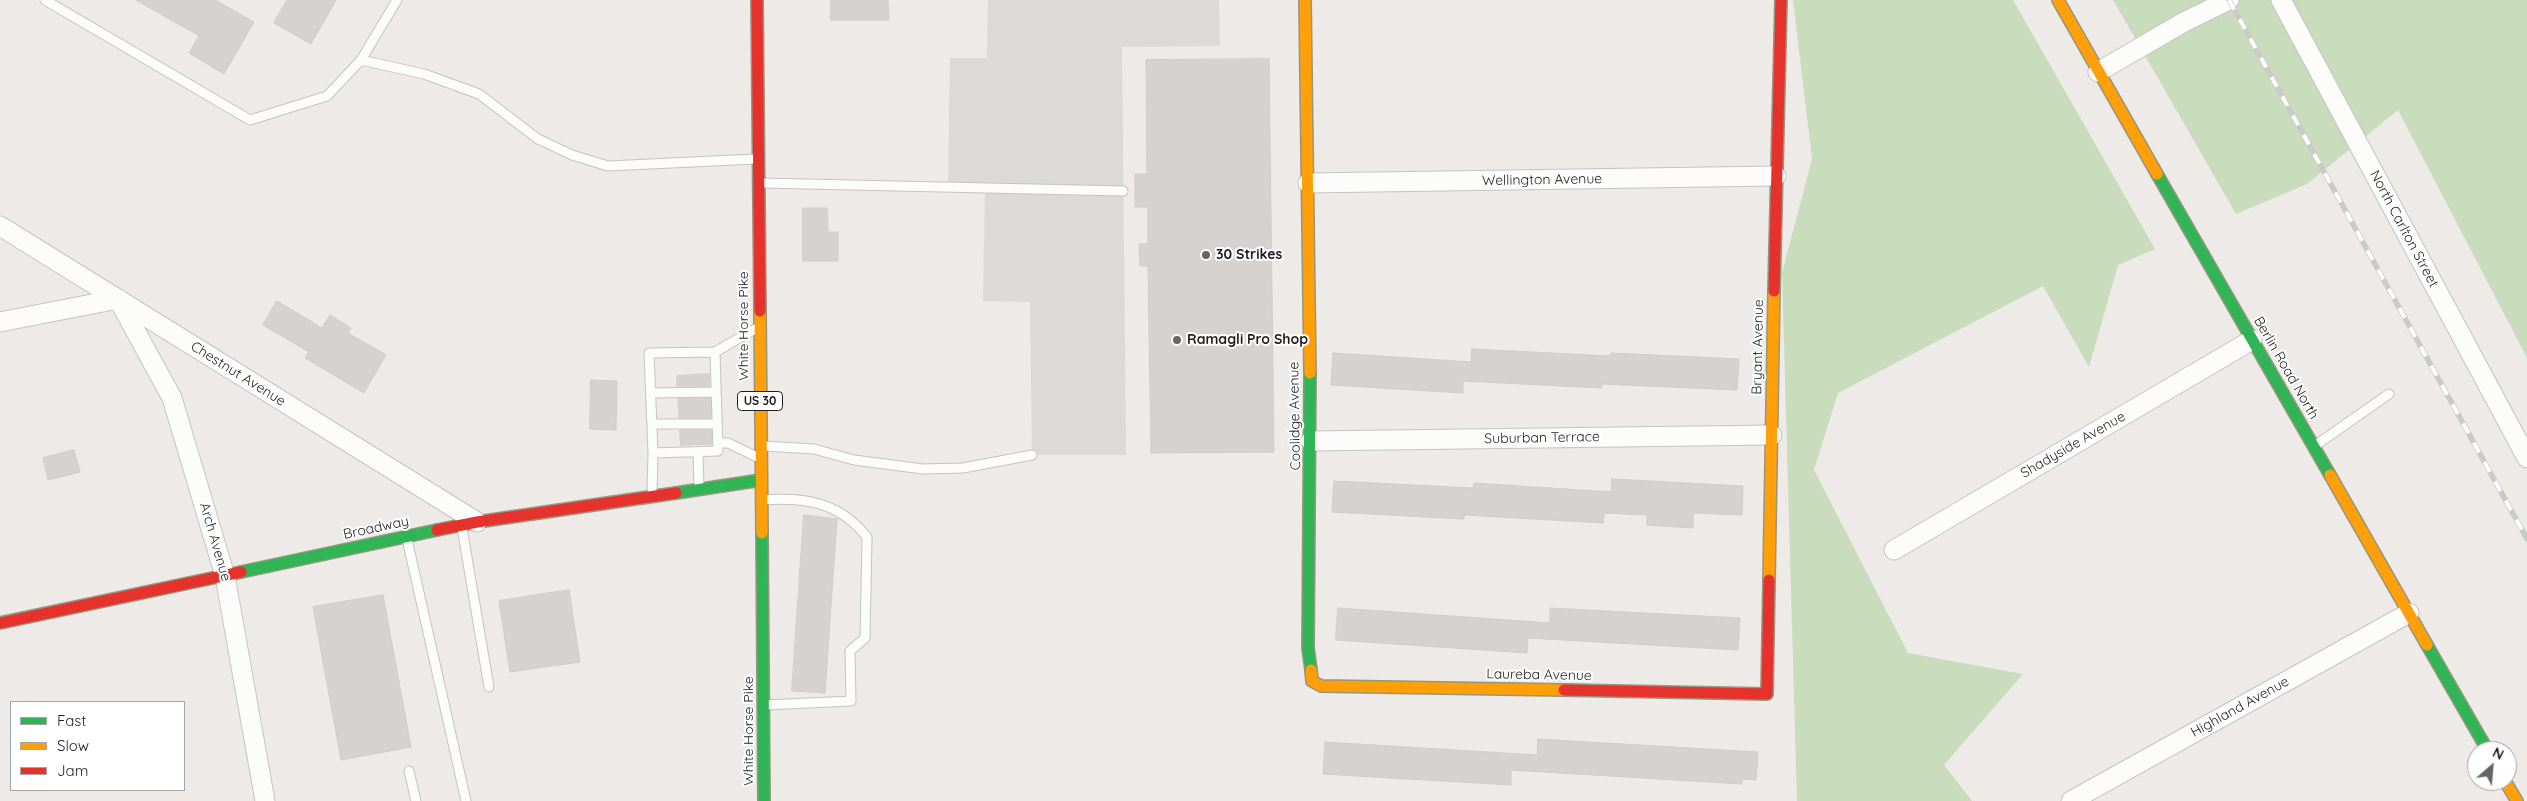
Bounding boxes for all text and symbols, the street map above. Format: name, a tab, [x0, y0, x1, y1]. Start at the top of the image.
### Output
street label: North Carlton Street	[2366, 168, 2442, 290]
street label: Wellington Avenue	[1482, 171, 1602, 189]
place label: 30 Strikes	[1216, 247, 1282, 263]
marker: 30 Strikes	[1200, 249, 1212, 261]
street label: White Horse Pike	[736, 271, 752, 381]
street label: Bryant Avenue	[1749, 299, 1767, 395]
street label: Berlin Road North	[2250, 314, 2322, 422]
place label: Ramagli Pro Shop	[1187, 332, 1308, 348]
marker: Ramagli Pro Shop	[1171, 334, 1183, 346]
street label: Chestnut Avenue	[187, 338, 289, 410]
street label: Coolidge Avenue	[1286, 361, 1304, 471]
road number: US 30	[738, 392, 782, 411]
street label: Shadyside Avenue	[2018, 408, 2128, 482]
street label: Suburban Terrace	[1484, 429, 1600, 447]
street label: Arch Avenue	[196, 501, 234, 583]
street label: Broadway	[342, 513, 410, 543]
street label: Laureba Avenue	[1486, 666, 1592, 684]
street label: Highland Avenue	[2188, 673, 2292, 741]
street label: White Horse Pike	[741, 676, 757, 786]
legend	[10, 701, 185, 791]
text: Fast	[57, 711, 86, 730]
text: Slow	[57, 736, 89, 755]
north arrow	[2467, 741, 2517, 791]
text: N	[2490, 743, 2507, 764]
text: Jam	[57, 761, 88, 780]

